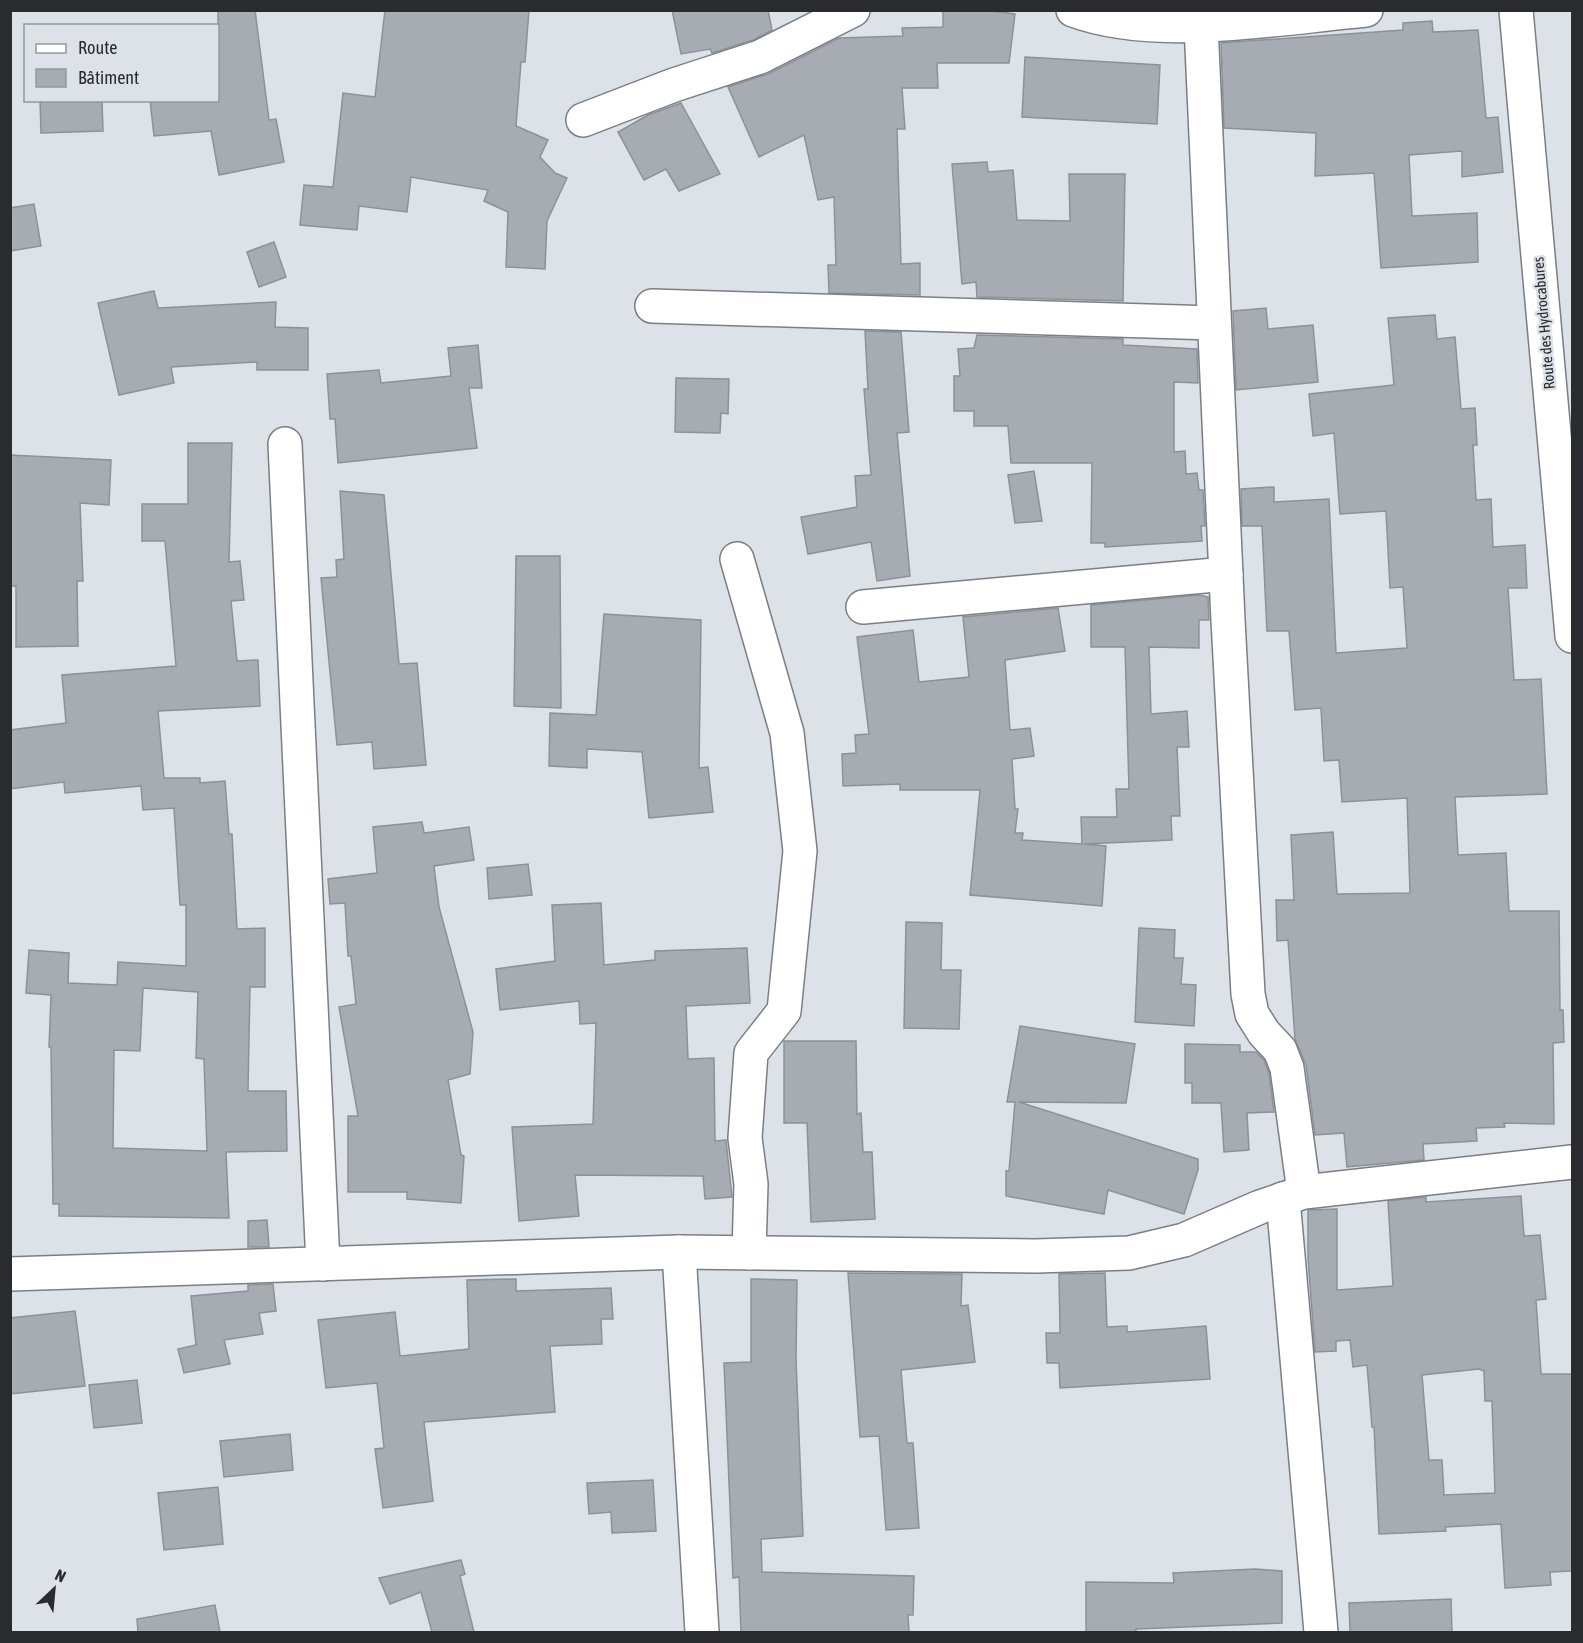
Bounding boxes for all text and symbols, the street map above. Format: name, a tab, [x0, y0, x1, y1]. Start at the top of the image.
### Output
legend	[24, 24, 219, 102]
text: Route	[78, 37, 117, 58]
text: Bâtiment	[78, 67, 139, 88]
street label: Route des Hydrocabures	[1529, 256, 1558, 390]
north arrow	[24, 1559, 84, 1619]
text: N	[52, 1565, 69, 1586]

